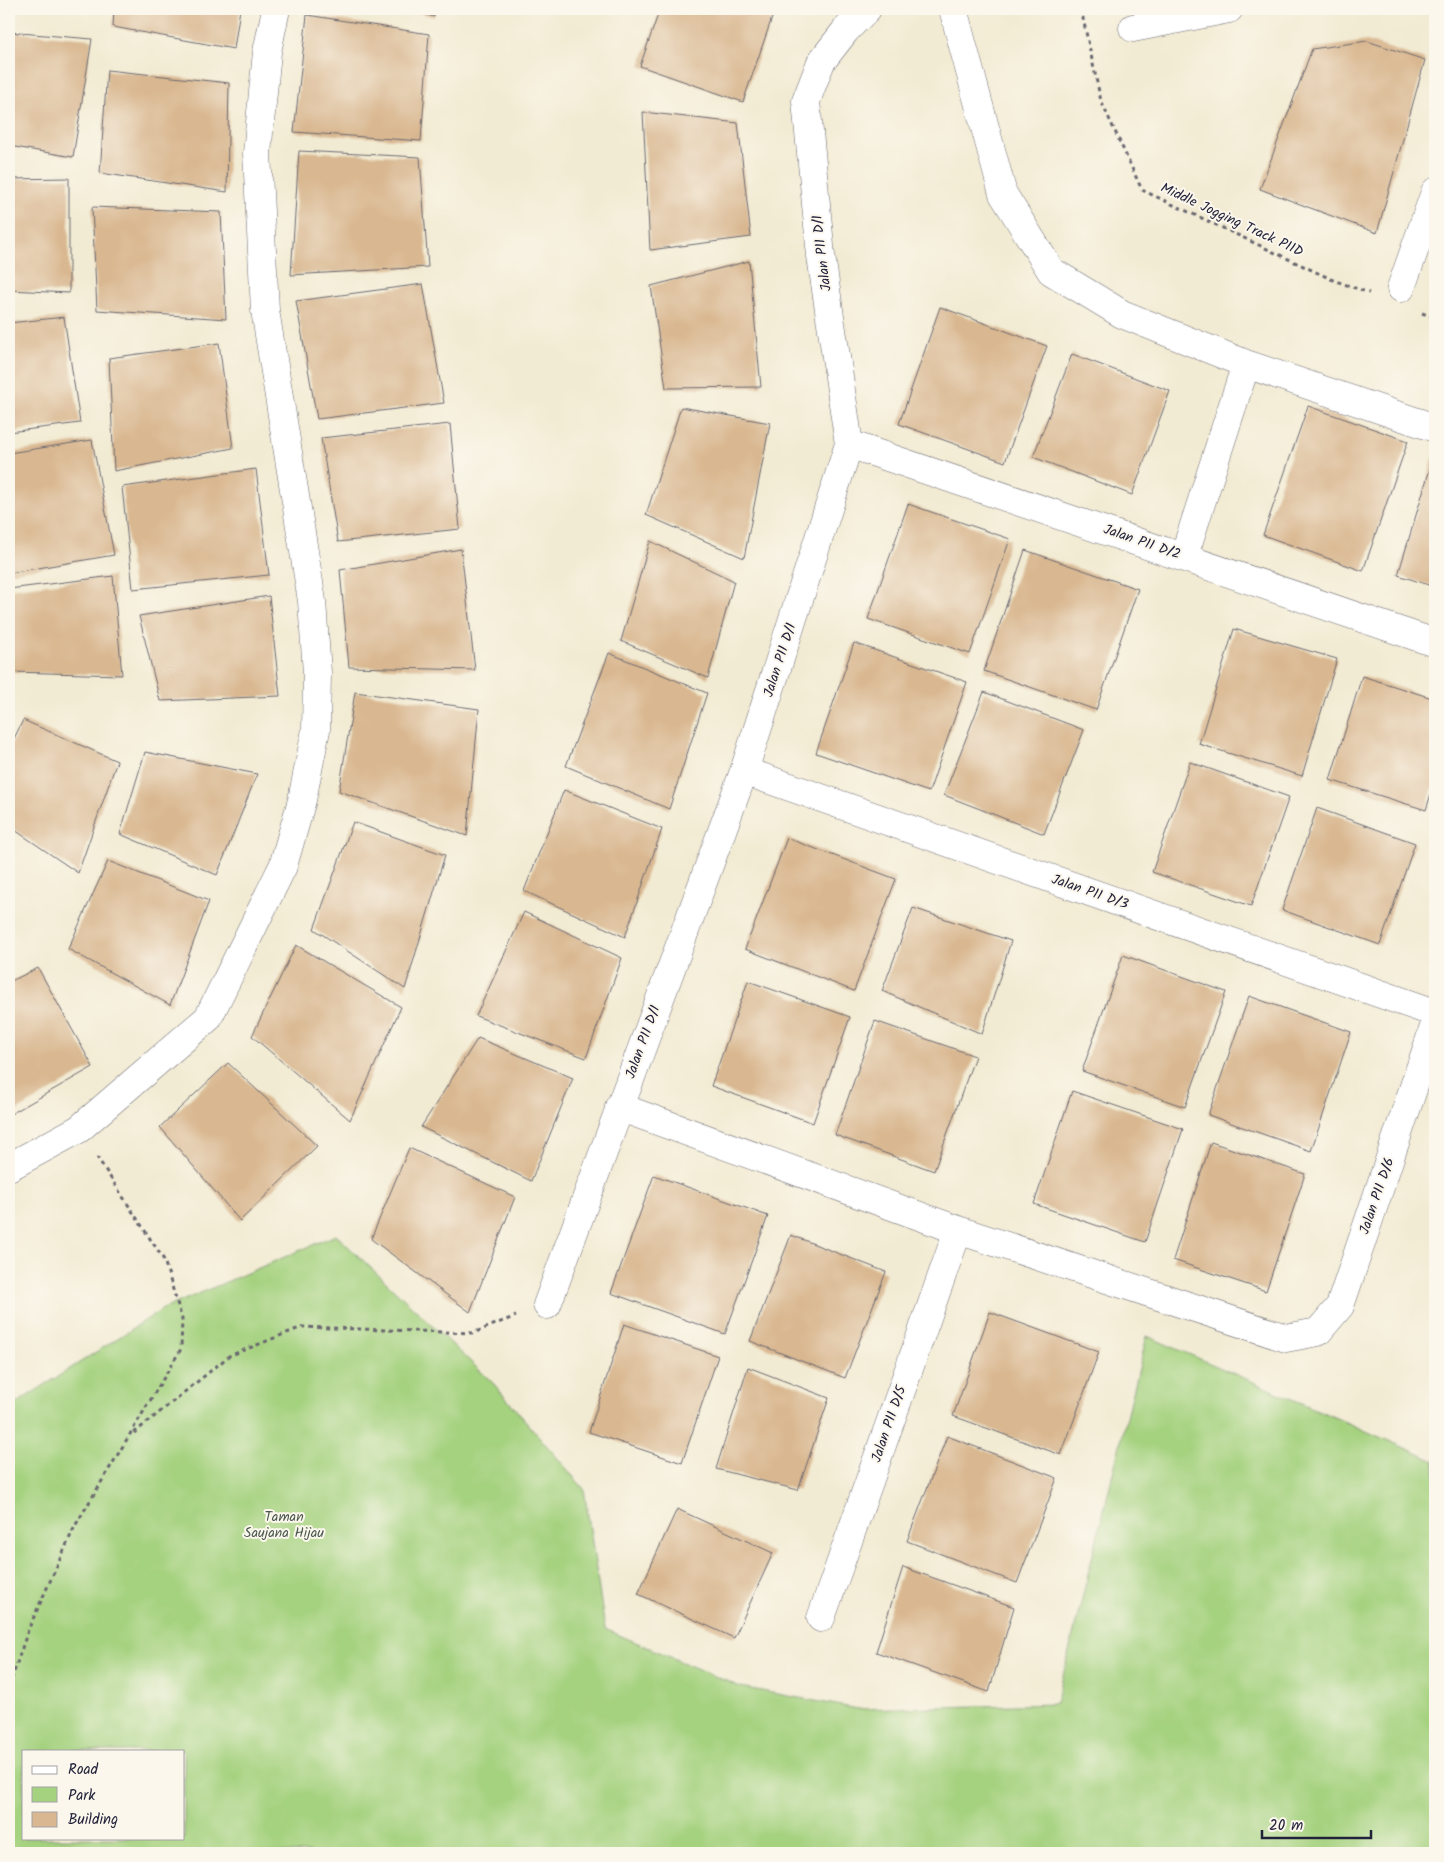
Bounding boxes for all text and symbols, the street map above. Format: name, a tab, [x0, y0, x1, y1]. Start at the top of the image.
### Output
street label: Middle Jogging Track P11D	[1157, 177, 1307, 263]
street label: Jalan P11 D/1	[806, 214, 838, 292]
street label: Jalan P11 D/2	[1100, 519, 1184, 565]
street label: Jalan P11 D/1	[758, 620, 802, 700]
street label: Jalan P11 D/3	[1049, 869, 1131, 915]
street label: Jalan P11 D/1	[620, 1002, 666, 1082]
street label: Jalan P11 D/6	[1354, 1155, 1400, 1237]
street label: Jalan P11 D/5	[866, 1381, 913, 1465]
park label: Taman Saujana Hijau	[244, 1506, 324, 1544]
legend	[22, 1750, 185, 1840]
text: Road	[68, 1758, 99, 1782]
text: Park	[68, 1784, 96, 1808]
scale bar	[1262, 1807, 1370, 1839]
text: Building	[68, 1808, 118, 1832]
text: 20 m	[1269, 1814, 1303, 1838]

